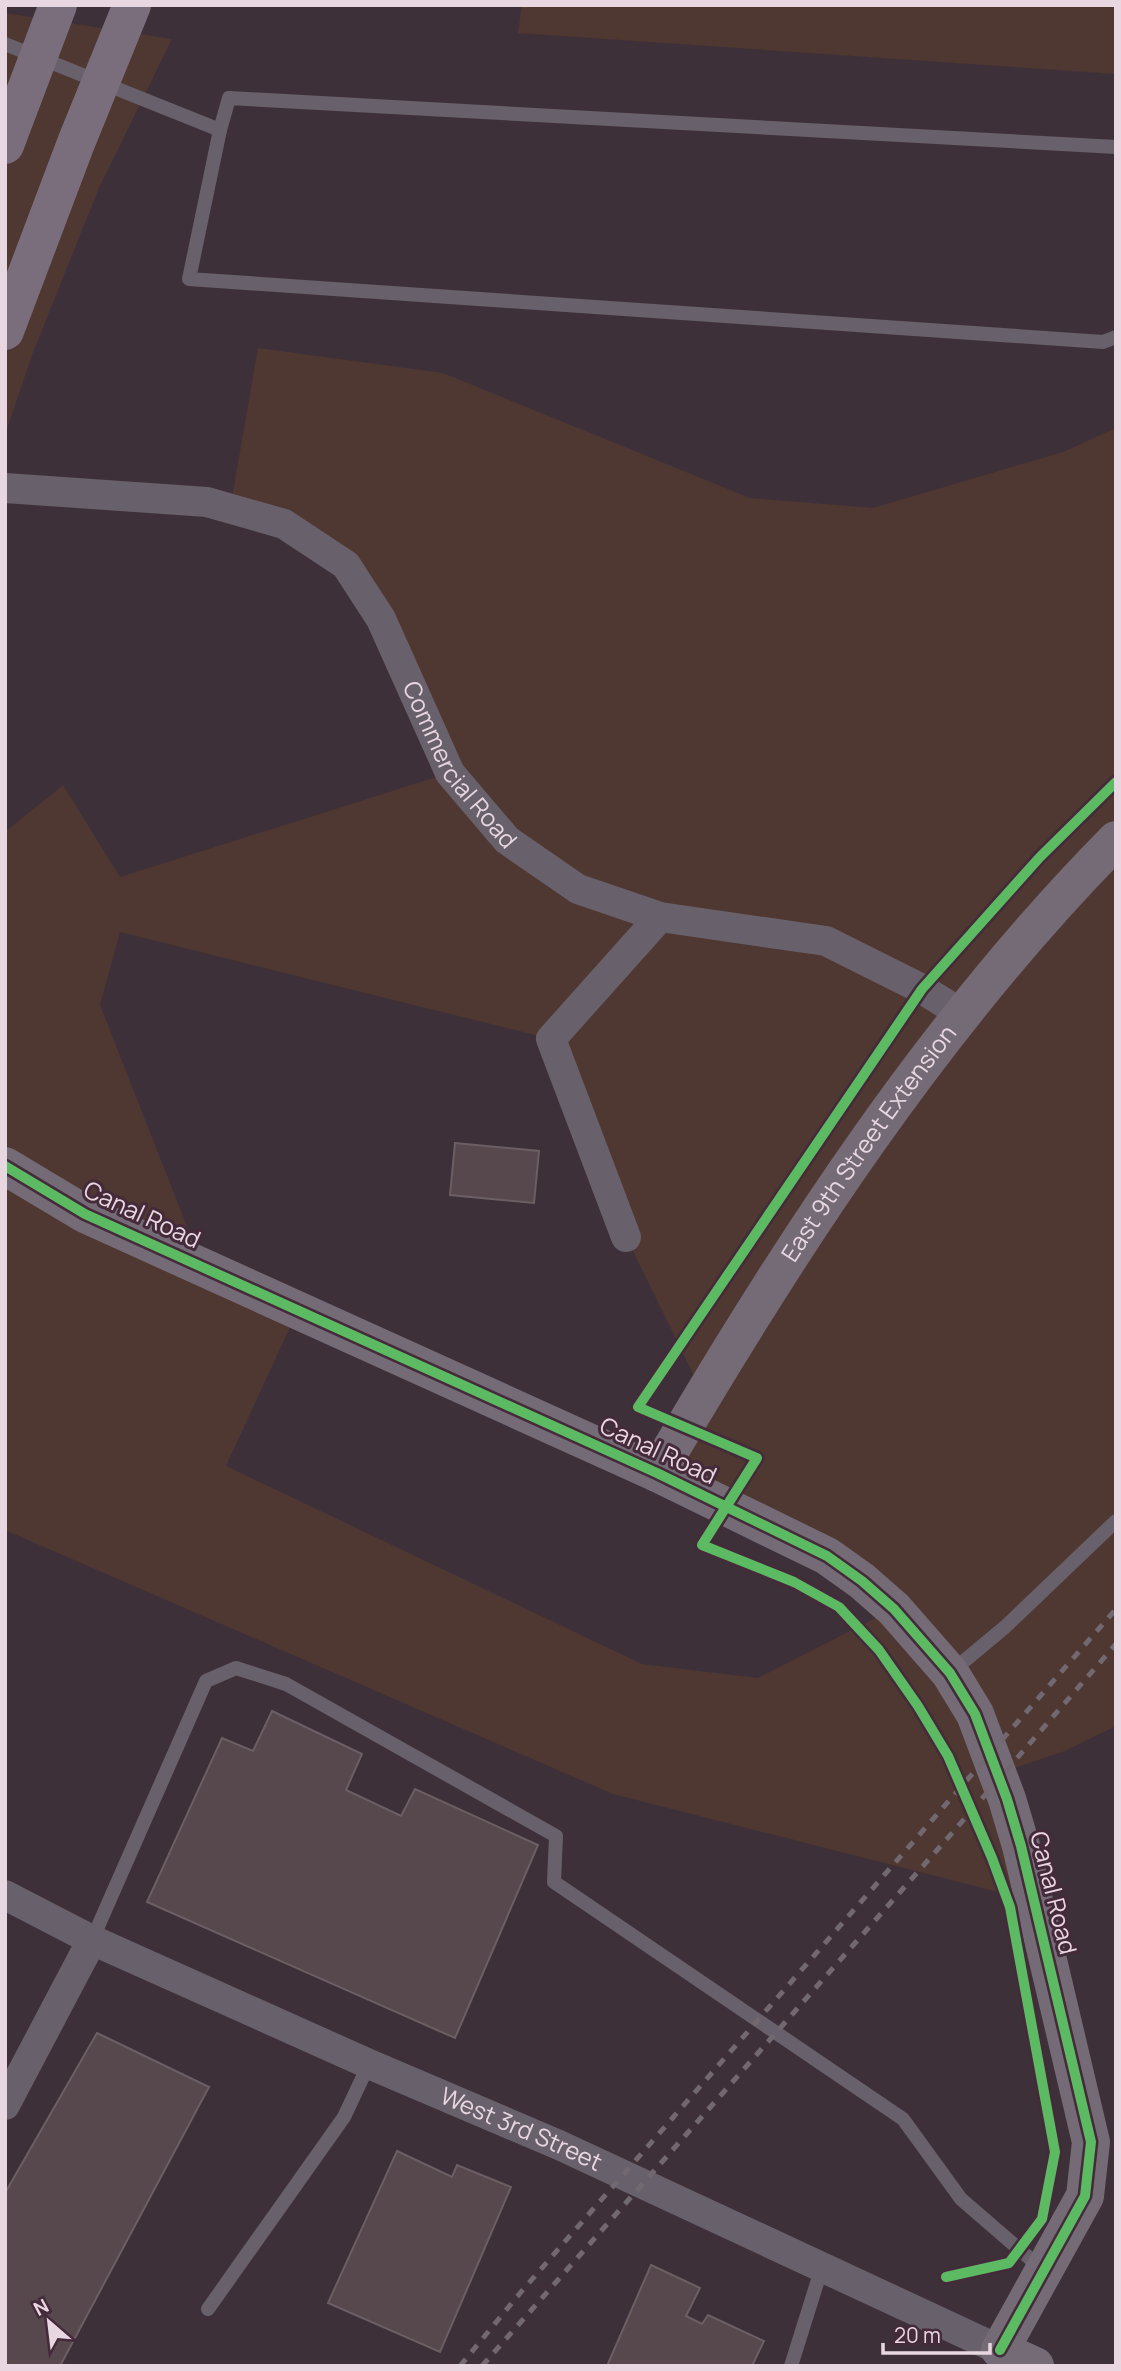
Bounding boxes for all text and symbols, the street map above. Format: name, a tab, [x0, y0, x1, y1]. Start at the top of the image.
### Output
street label: Commercial Road	[396, 675, 525, 855]
street label: East 9th Street Extension	[773, 1017, 963, 1268]
street label: Canal Road	[79, 1172, 206, 1255]
street label: Canal Road	[595, 1408, 722, 1491]
street label: Canal Road	[1023, 1828, 1086, 1957]
street label: West 3rd Street	[436, 2078, 608, 2178]
north arrow	[14, 2287, 84, 2357]
text: N	[29, 2292, 53, 2322]
scale bar	[883, 2312, 990, 2356]
text: 20 m	[894, 2321, 941, 2349]

